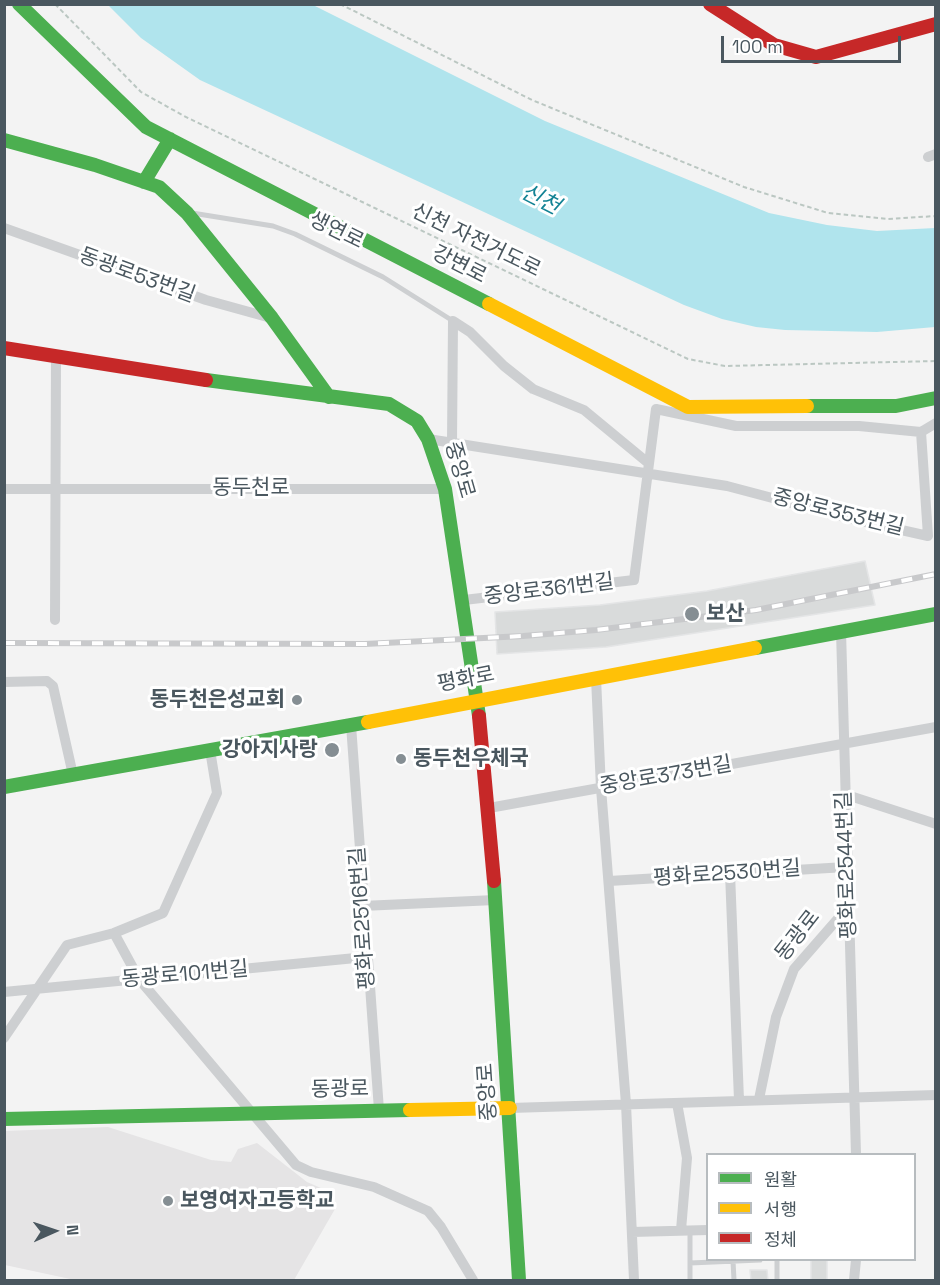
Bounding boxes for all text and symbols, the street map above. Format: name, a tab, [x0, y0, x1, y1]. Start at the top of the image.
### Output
scale bar	[724, 24, 904, 62]
text: 100 m	[732, 35, 783, 58]
water label: 신천	[516, 179, 564, 221]
street label: 신천 자전거도로	[407, 199, 545, 283]
street label: 생연로	[304, 207, 368, 255]
street label: 강변로	[427, 241, 491, 289]
street label: 동광로53번길	[75, 243, 199, 309]
street label: 중앙로	[439, 439, 479, 501]
street label: 동두천로	[212, 475, 290, 501]
street label: 중앙로353번길	[770, 484, 906, 542]
street label: 중앙로361번길	[483, 570, 615, 610]
place label: 보산	[706, 601, 745, 627]
marker: 보산	[683, 605, 701, 623]
street label: 평화로	[435, 662, 497, 698]
place label: 동두천은성교회	[150, 687, 285, 713]
marker: 동두천은성교회	[290, 693, 304, 707]
place label: 강아지사랑	[221, 737, 318, 763]
marker: 강아지사랑	[323, 741, 341, 759]
place label: 동두천우체국	[413, 746, 529, 772]
marker: 동두천우체국	[394, 752, 408, 766]
street label: 중앙로373번길	[598, 752, 734, 800]
street label: 평화로2544번길	[832, 791, 862, 939]
street label: 평화로2516번길	[345, 846, 381, 990]
street label: 평화로2530번길	[652, 856, 802, 892]
street label: 동광로	[770, 905, 826, 967]
street label: 동광로101번길	[120, 957, 250, 993]
street label: 중앙로	[473, 1062, 503, 1122]
street label: 동광로	[311, 1077, 369, 1103]
legend	[706, 1153, 916, 1261]
text: 원활	[764, 1168, 797, 1191]
place label: 보영여자고등학교	[180, 1188, 335, 1214]
marker: 보영여자고등학교	[161, 1194, 175, 1208]
text: 서행	[764, 1198, 797, 1221]
north arrow	[24, 1201, 84, 1261]
text: N	[62, 1224, 83, 1236]
text: 정체	[764, 1228, 797, 1251]

